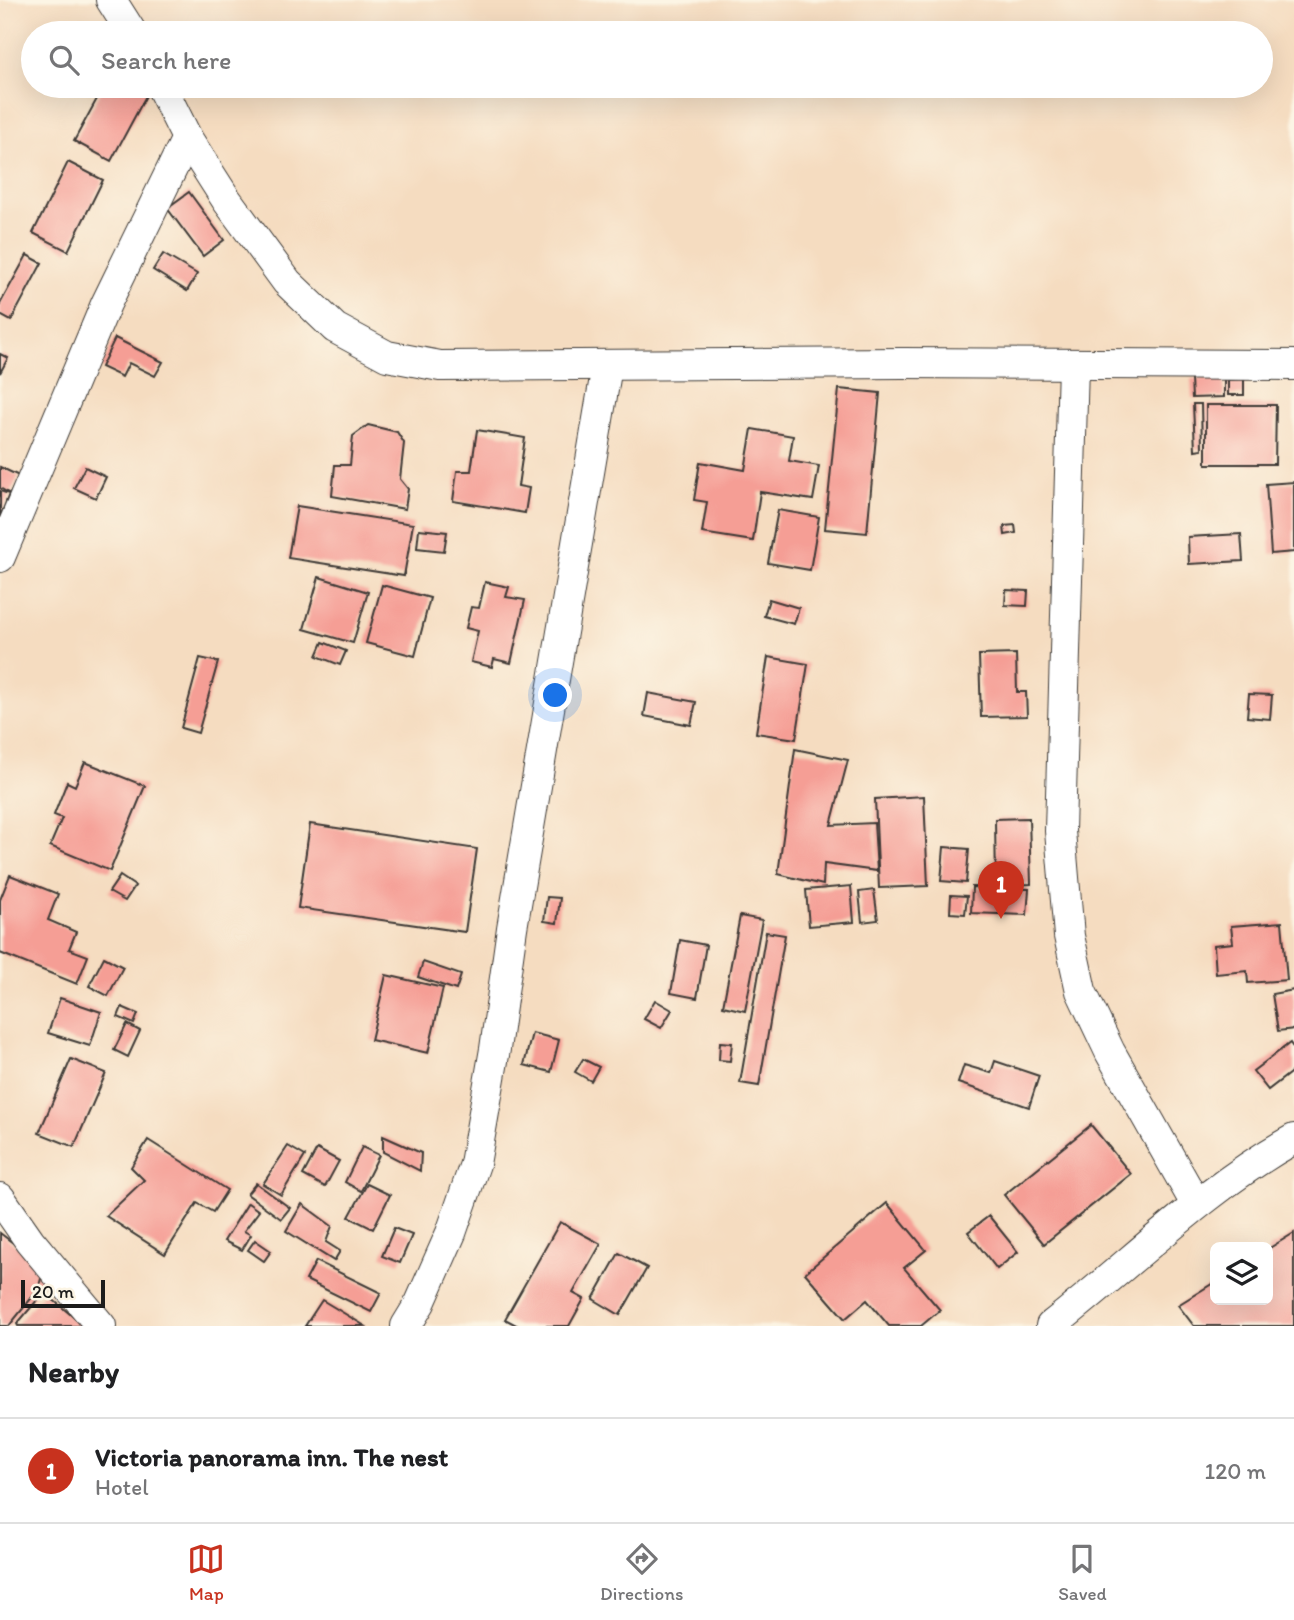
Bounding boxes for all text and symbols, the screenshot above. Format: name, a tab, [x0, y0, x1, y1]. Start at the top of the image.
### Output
search box	[21, 21, 1273, 98]
icon: search	[45, 41, 83, 79]
text: Search here	[101, 44, 231, 76]
your location	[538, 678, 572, 712]
pin: 1	[978, 861, 1024, 919]
map controls	[1210, 1242, 1273, 1305]
button: layers	[1210, 1242, 1273, 1305]
scale bar	[21, 1277, 105, 1309]
text: 20 m	[32, 1280, 74, 1303]
text: Nearby	[28, 1353, 119, 1390]
text: Victoria panorama inn. The nest	[95, 1441, 448, 1473]
text: 1	[46, 1457, 56, 1485]
text: 120 m	[1205, 1457, 1266, 1485]
text: Hotel	[95, 1473, 149, 1501]
tab: Map	[187, 1540, 225, 1605]
tab: Directions	[600, 1540, 684, 1605]
tab: Saved	[1058, 1540, 1107, 1605]

